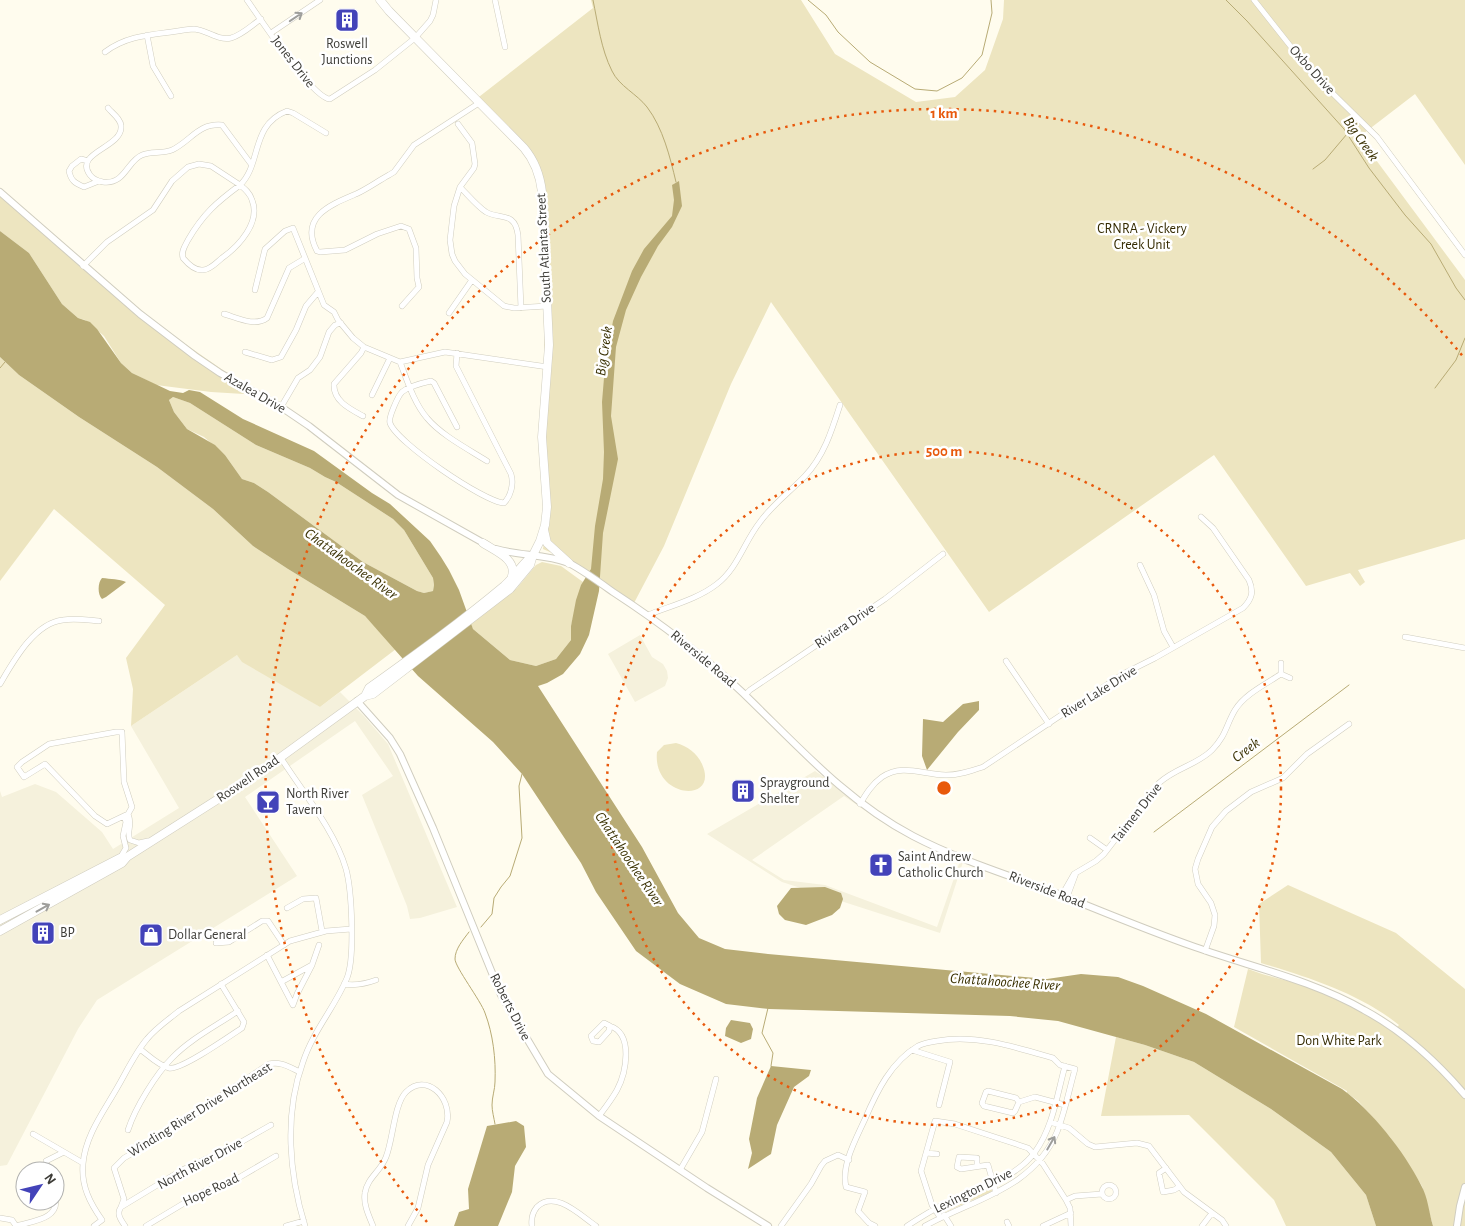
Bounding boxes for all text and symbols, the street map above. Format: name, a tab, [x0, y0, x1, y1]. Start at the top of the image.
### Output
building icon: Roswell Junctions	[334, 7, 360, 33]
one-way arrow	[288, 12, 302, 22]
street label: Jones Drive	[269, 34, 317, 90]
place label: Roswell Junctions	[322, 37, 372, 67]
street label: Oxbo Drive	[1287, 43, 1337, 97]
text: 1 km	[930, 106, 958, 121]
water label: Big Creek	[1340, 114, 1382, 164]
street label: South Atlanta Street	[534, 192, 554, 303]
park label: CRNRA - Vickery Creek Unit	[1097, 222, 1187, 252]
water label: Big Creek	[593, 325, 615, 377]
street label: Azalea Drive	[222, 370, 288, 416]
text: 500 m	[926, 444, 962, 459]
water label: Chattahoochee River	[302, 526, 401, 603]
street label: Riviera Drive	[812, 601, 878, 651]
street label: Riverside Road	[668, 628, 738, 690]
street label: River Lake Drive	[1059, 663, 1139, 721]
water label: Creek	[1229, 735, 1263, 765]
street label: Roswell Road	[214, 753, 282, 805]
place label: Sprayground Shelter	[760, 776, 830, 806]
building icon: Sprayground Shelter	[730, 778, 756, 804]
centre of rings	[935, 779, 953, 797]
street label: Taimen Drive	[1109, 780, 1165, 846]
place label: North River Tavern	[286, 787, 349, 817]
bar icon: North River Tavern	[255, 789, 281, 815]
water label: Chattahoochee River	[592, 809, 667, 910]
place label: Saint Andrew Catholic Church	[898, 850, 984, 880]
church icon: Saint Andrew Catholic Church	[868, 852, 894, 878]
street label: Riverside Road	[1007, 869, 1087, 911]
one-way arrow	[35, 903, 50, 913]
building icon: BP	[30, 920, 56, 946]
shop icon: Dollar General	[138, 922, 164, 948]
place label: BP	[60, 926, 75, 940]
place label: Dollar General	[168, 928, 247, 942]
street label: Roberts Drive	[487, 971, 533, 1043]
water label: Chattahoochee River	[950, 971, 1062, 993]
park label: Don White Park	[1296, 1034, 1382, 1048]
street label: Winding River Drive Northeast	[126, 1060, 275, 1160]
street label: North River Drive	[155, 1136, 245, 1192]
one-way arrow	[1046, 1136, 1056, 1151]
north arrow	[15, 1161, 65, 1211]
street label: Lexington Drive	[932, 1166, 1014, 1216]
text: N	[41, 1171, 58, 1187]
street label: Hope Road	[181, 1171, 241, 1209]

